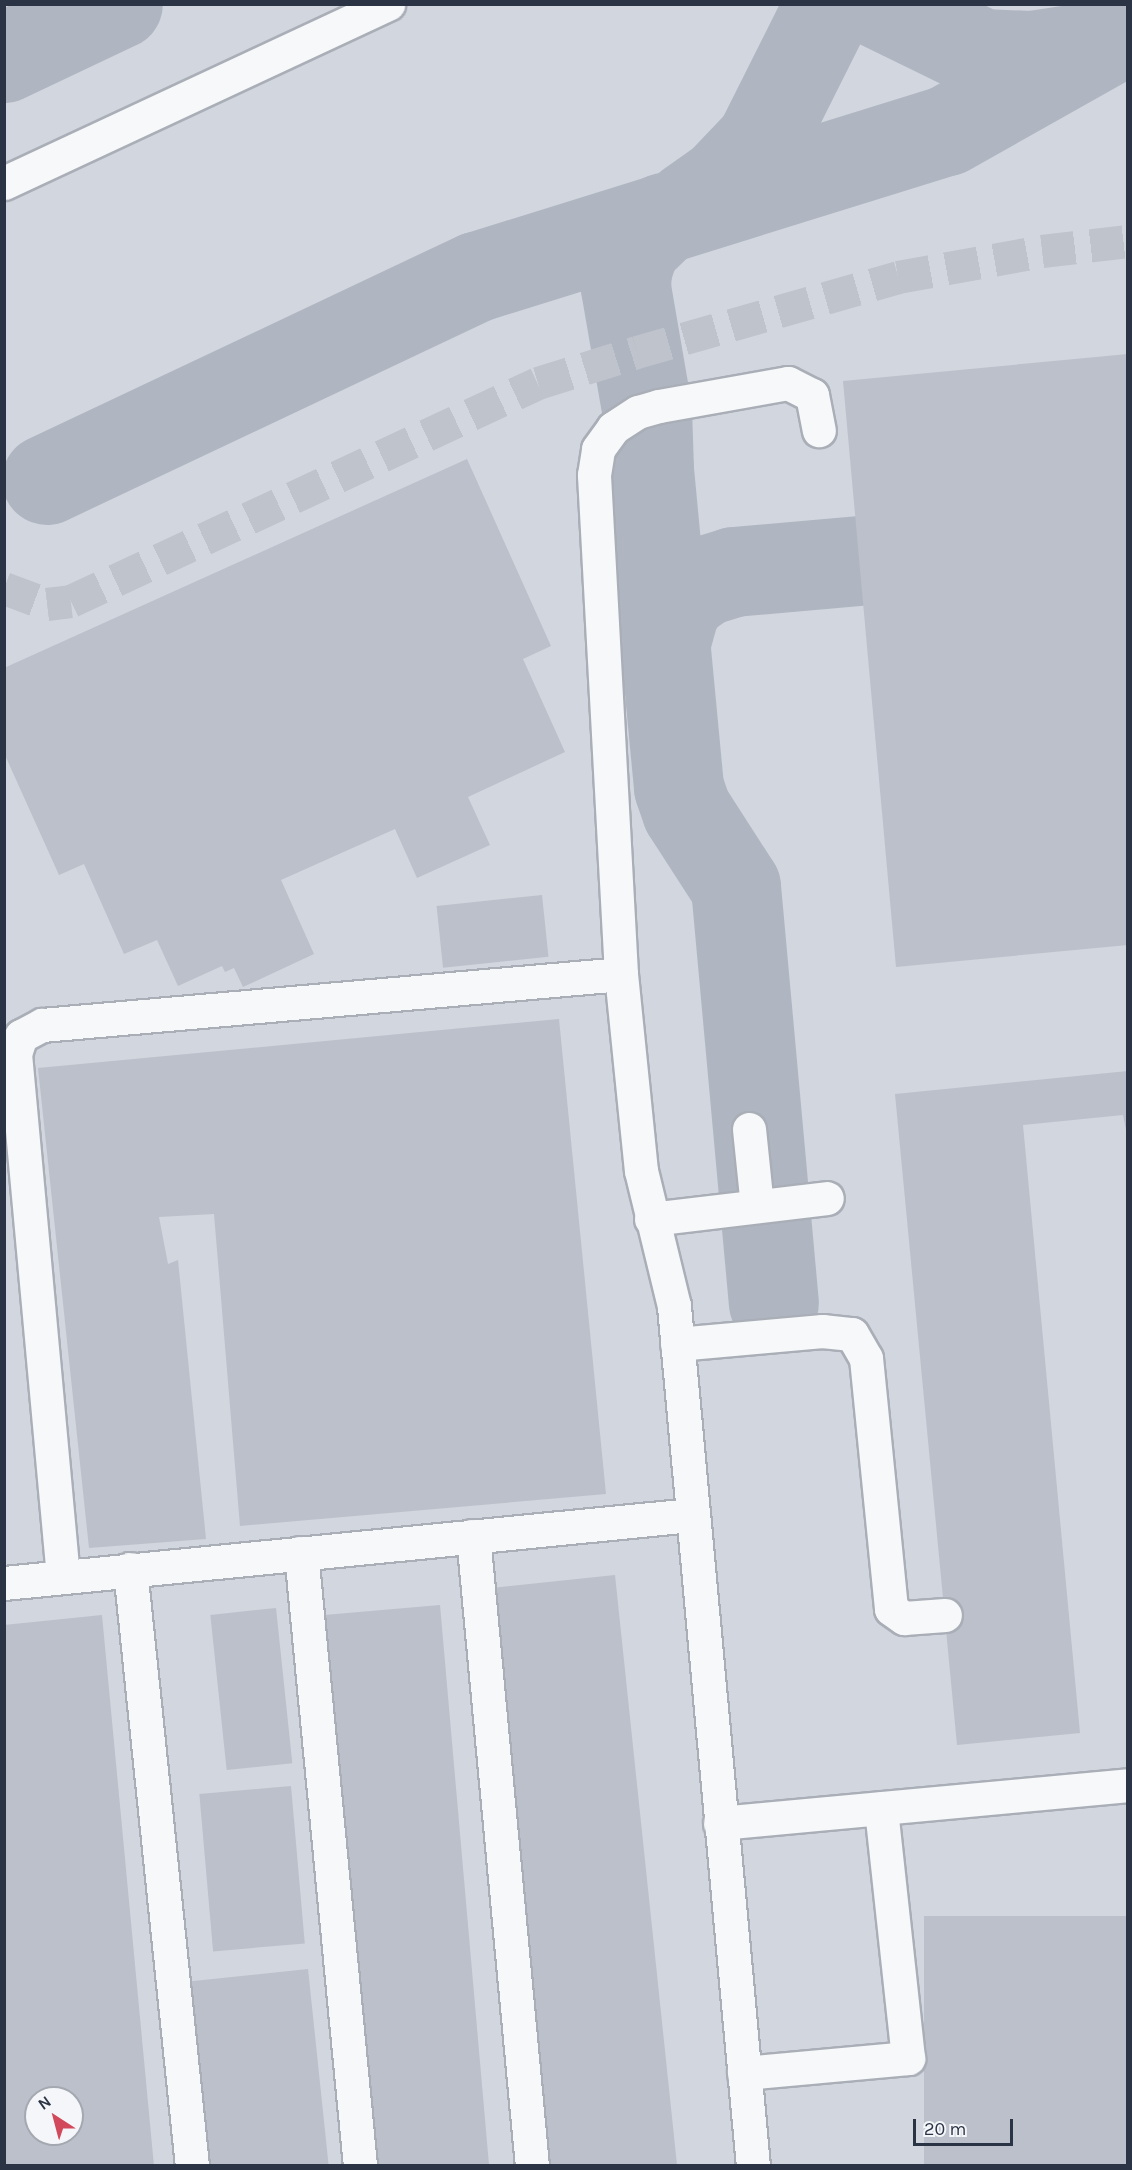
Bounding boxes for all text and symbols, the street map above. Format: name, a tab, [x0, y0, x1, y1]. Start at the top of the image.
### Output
north arrow	[24, 2086, 84, 2146]
text: N	[34, 2092, 55, 2114]
scale bar	[916, 2107, 1016, 2145]
text: 20 m	[924, 2118, 966, 2140]

